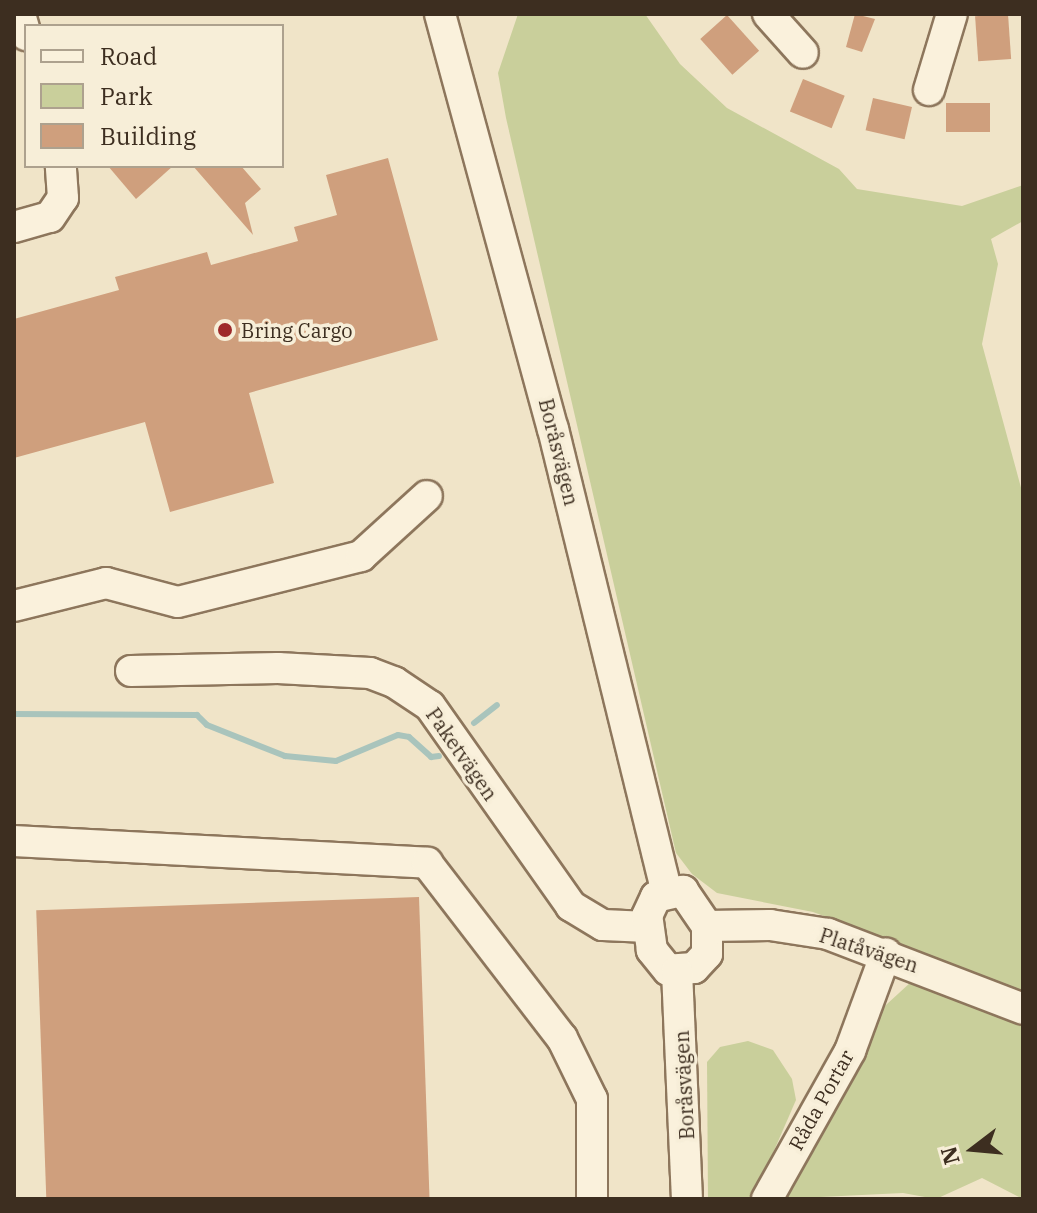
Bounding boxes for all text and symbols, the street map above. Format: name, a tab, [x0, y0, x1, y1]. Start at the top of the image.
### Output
legend	[24, 24, 284, 168]
text: Road	[100, 40, 157, 72]
text: Park	[100, 80, 152, 112]
text: Building	[100, 120, 196, 152]
place label: Bring Cargo	[241, 318, 352, 342]
marker: Bring Cargo	[216, 321, 234, 339]
street label: Boråsvägen	[534, 396, 584, 508]
street label: Paketvägen	[421, 703, 503, 805]
street label: Platåvägen	[817, 923, 921, 977]
street label: Boråsvägen	[669, 1030, 699, 1140]
street label: Råda Portar	[784, 1045, 858, 1155]
north arrow	[933, 1109, 1013, 1189]
text: N	[933, 1143, 966, 1168]

